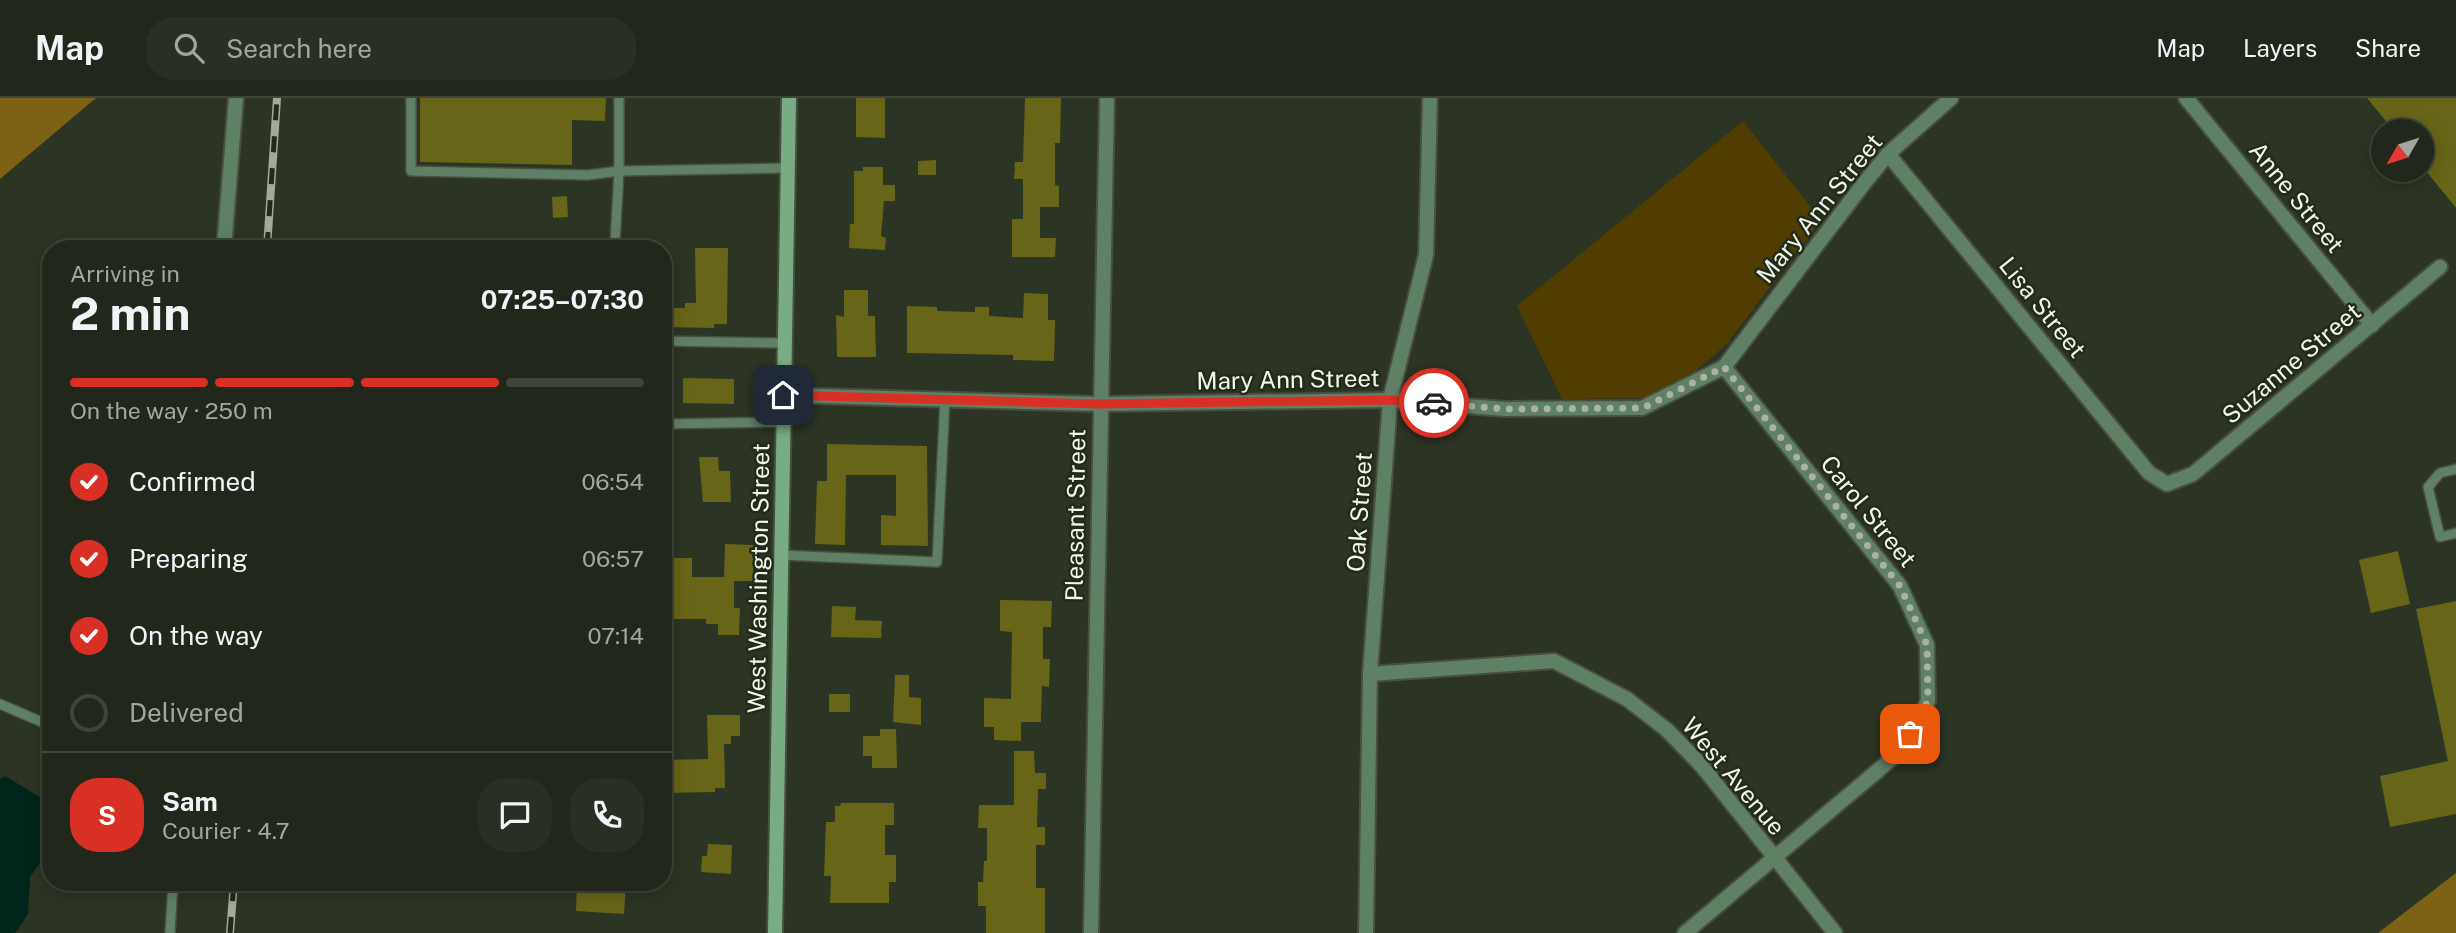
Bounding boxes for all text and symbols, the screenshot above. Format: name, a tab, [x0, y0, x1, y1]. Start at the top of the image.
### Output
search box	[146, 17, 636, 80]
text: Map	[35, 29, 104, 67]
icon: search	[170, 29, 208, 67]
text: Search here	[226, 33, 372, 64]
text: Map	[2156, 34, 2205, 62]
text: Layers	[2243, 34, 2317, 62]
text: Share	[2355, 34, 2421, 62]
north arrow	[2371, 119, 2434, 182]
map controls	[2371, 119, 2434, 182]
street label: Mary Ann Street	[1750, 128, 1888, 288]
street label: Anne Street	[2244, 136, 2350, 258]
street label: Lisa Street	[1994, 251, 2092, 363]
text: Arriving in	[70, 260, 180, 287]
text: 07:25–07:30	[481, 284, 644, 315]
text: 2 min	[70, 286, 190, 340]
street label: Suzanne Street	[2216, 297, 2366, 429]
street label: Mary Ann Street	[1196, 363, 1380, 395]
pin	[753, 365, 813, 425]
courier	[1399, 368, 1469, 438]
icon: home	[764, 376, 802, 414]
icon: car	[1415, 384, 1453, 422]
text: On the way · 250 m	[70, 397, 273, 424]
street label: Pleasant Street	[1059, 428, 1091, 602]
street label: West Washington Street	[742, 443, 774, 713]
street label: Carol Street	[1815, 449, 1923, 573]
street label: Oak Street	[1341, 451, 1377, 573]
icon: check	[70, 463, 108, 501]
text: Confirmed	[129, 466, 256, 497]
text: 06:54	[581, 468, 644, 495]
icon: check	[70, 540, 108, 578]
text: Preparing	[129, 543, 248, 574]
text: 06:57	[582, 545, 644, 572]
icon: check	[70, 617, 108, 655]
text: On the way	[129, 620, 263, 651]
text: 07:14	[588, 622, 644, 649]
text: Delivered	[129, 697, 244, 728]
pin	[1880, 704, 1940, 764]
street label: West Avenue	[1677, 712, 1791, 840]
icon: bag	[1891, 715, 1929, 753]
button: chat	[478, 778, 552, 852]
button: phone	[570, 778, 644, 852]
text: Sam	[162, 786, 218, 817]
text: S	[98, 800, 116, 831]
text: Courier · 4.7	[162, 817, 290, 844]

